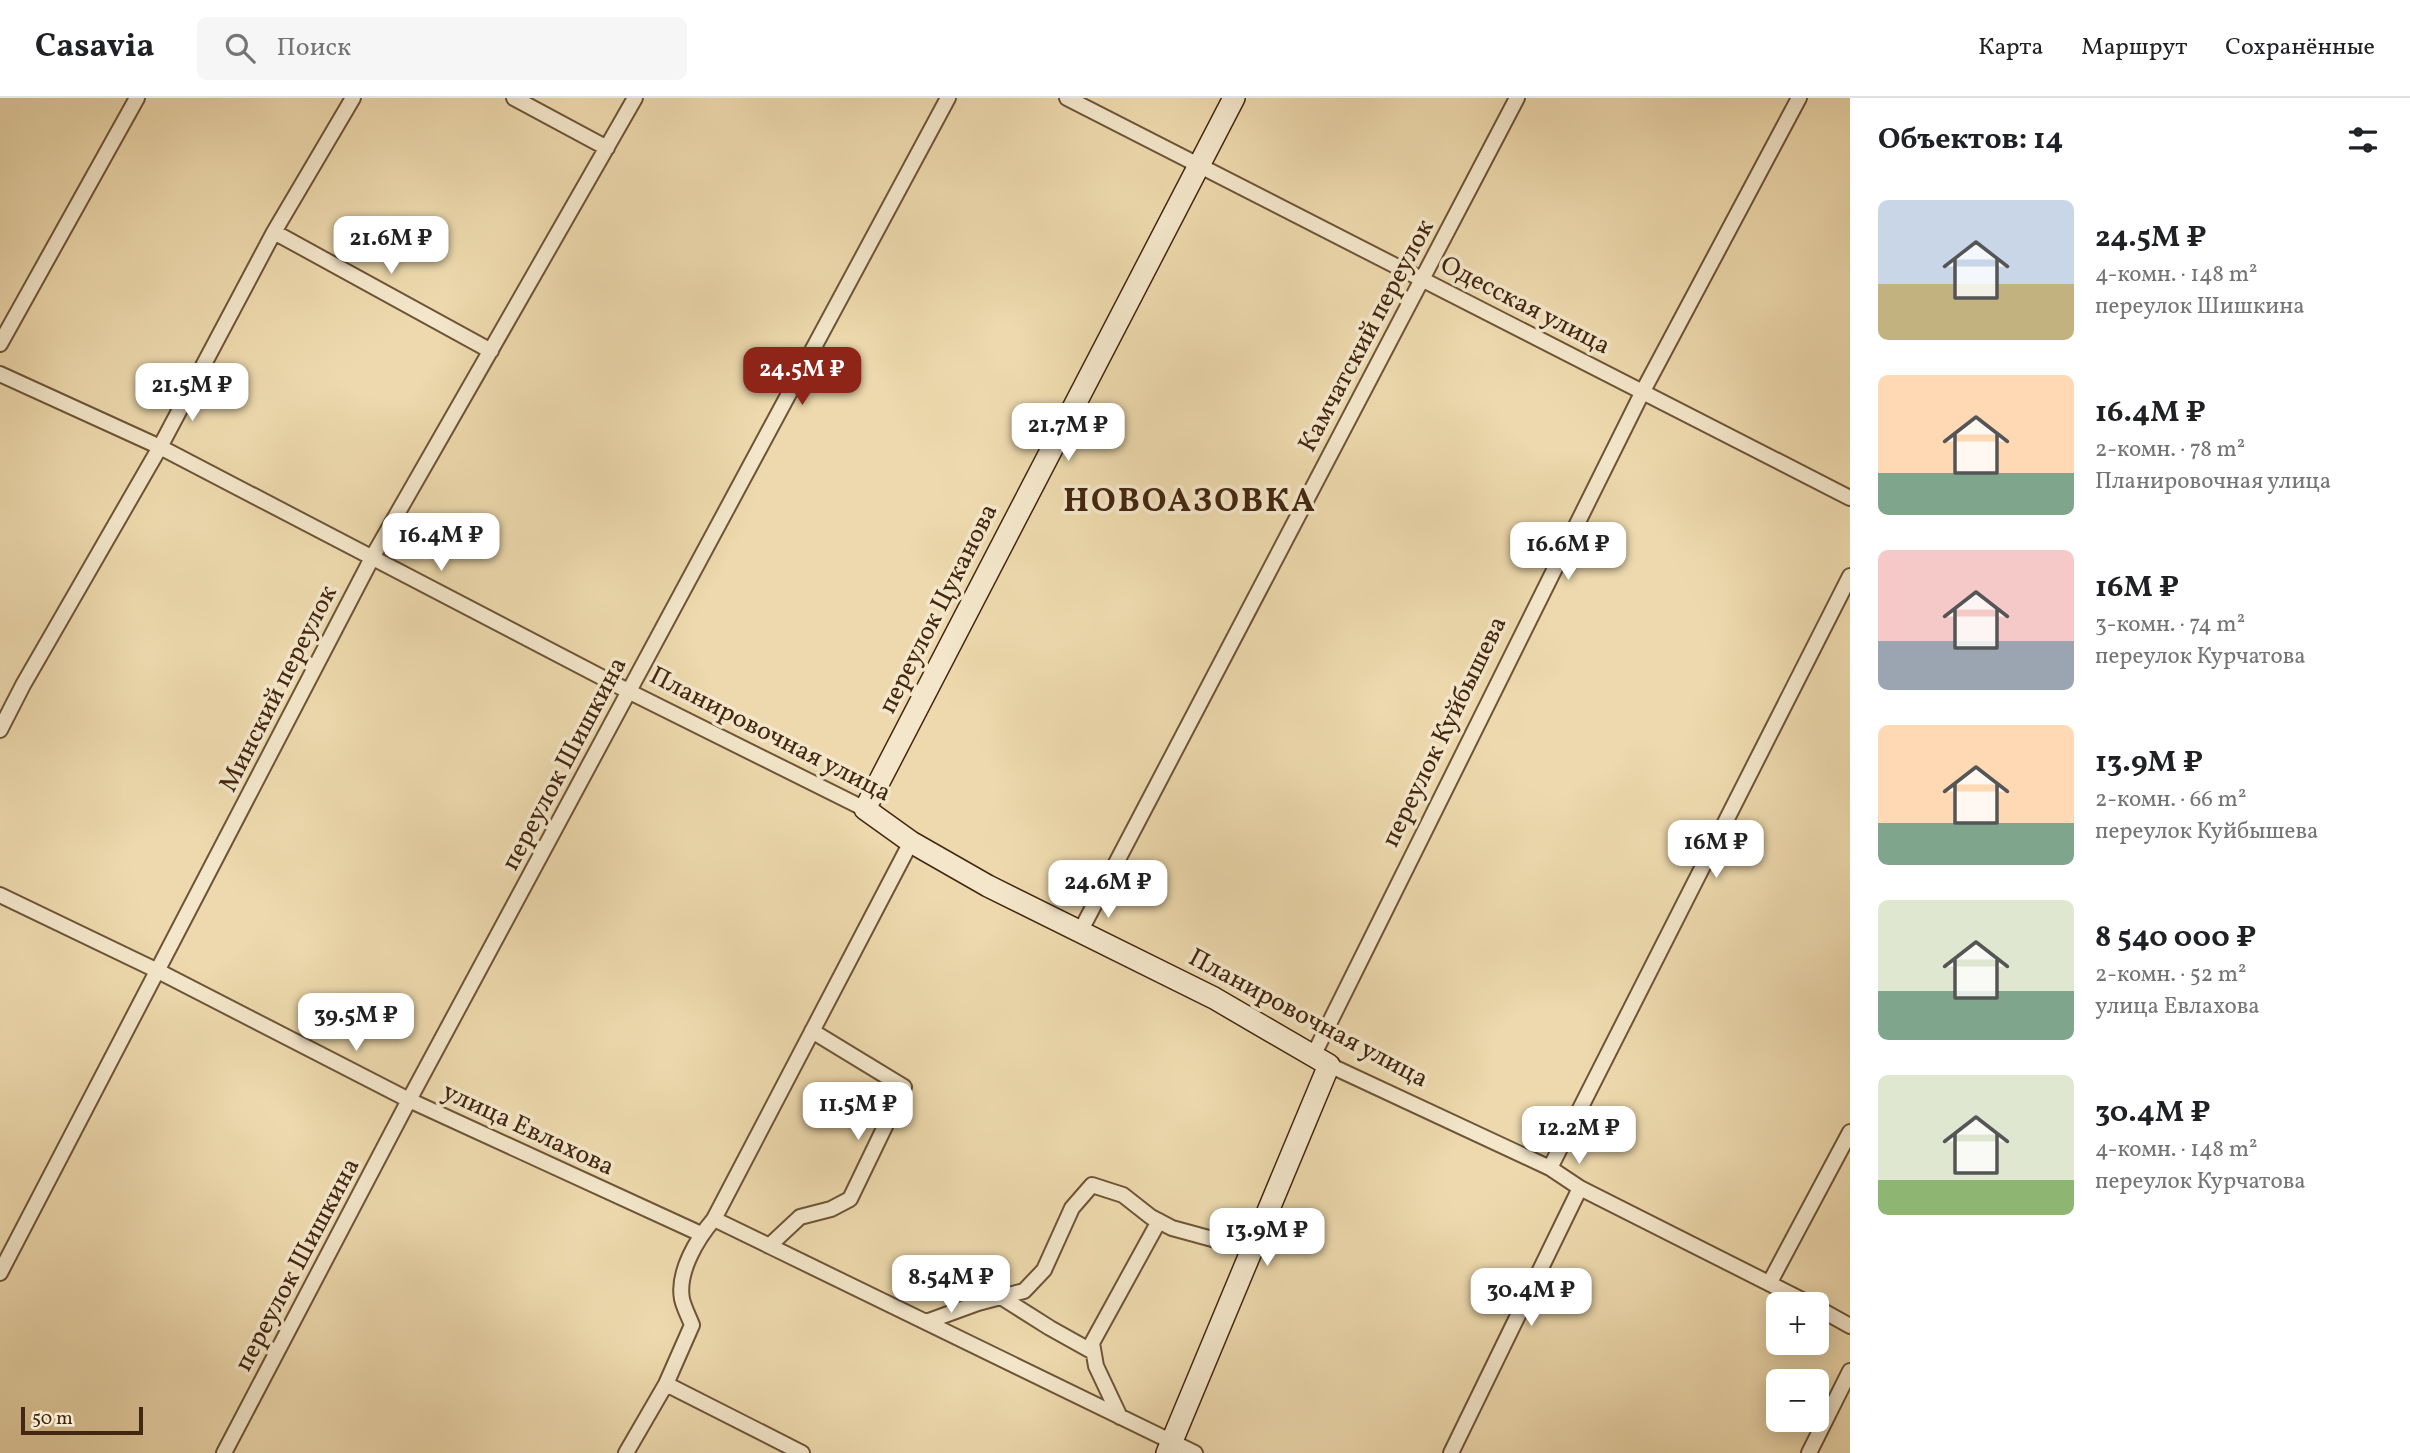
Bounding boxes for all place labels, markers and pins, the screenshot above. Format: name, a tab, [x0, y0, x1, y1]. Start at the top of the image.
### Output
pin: 21.6M ₽	[326, 216, 456, 276]
pin: 24.5M ₽	[737, 348, 867, 407]
pin: 21.5M ₽	[127, 364, 257, 423]
pin: 21.7M ₽	[1003, 404, 1133, 463]
pin: 16.4M ₽	[376, 514, 506, 573]
pin: 16.6M ₽	[1503, 522, 1633, 582]
pin: 16M ₽	[1667, 820, 1765, 880]
pin: 24.6M ₽	[1043, 860, 1173, 920]
pin: 39.5M ₽	[291, 993, 421, 1053]
pin: 11.5M ₽	[793, 1082, 923, 1142]
pin: 12.2M ₽	[1514, 1107, 1644, 1166]
pin: 13.9M ₽	[1202, 1208, 1332, 1268]
pin: 8.54M ₽	[886, 1256, 1016, 1315]
pin: 30.4M ₽	[1466, 1268, 1596, 1328]

